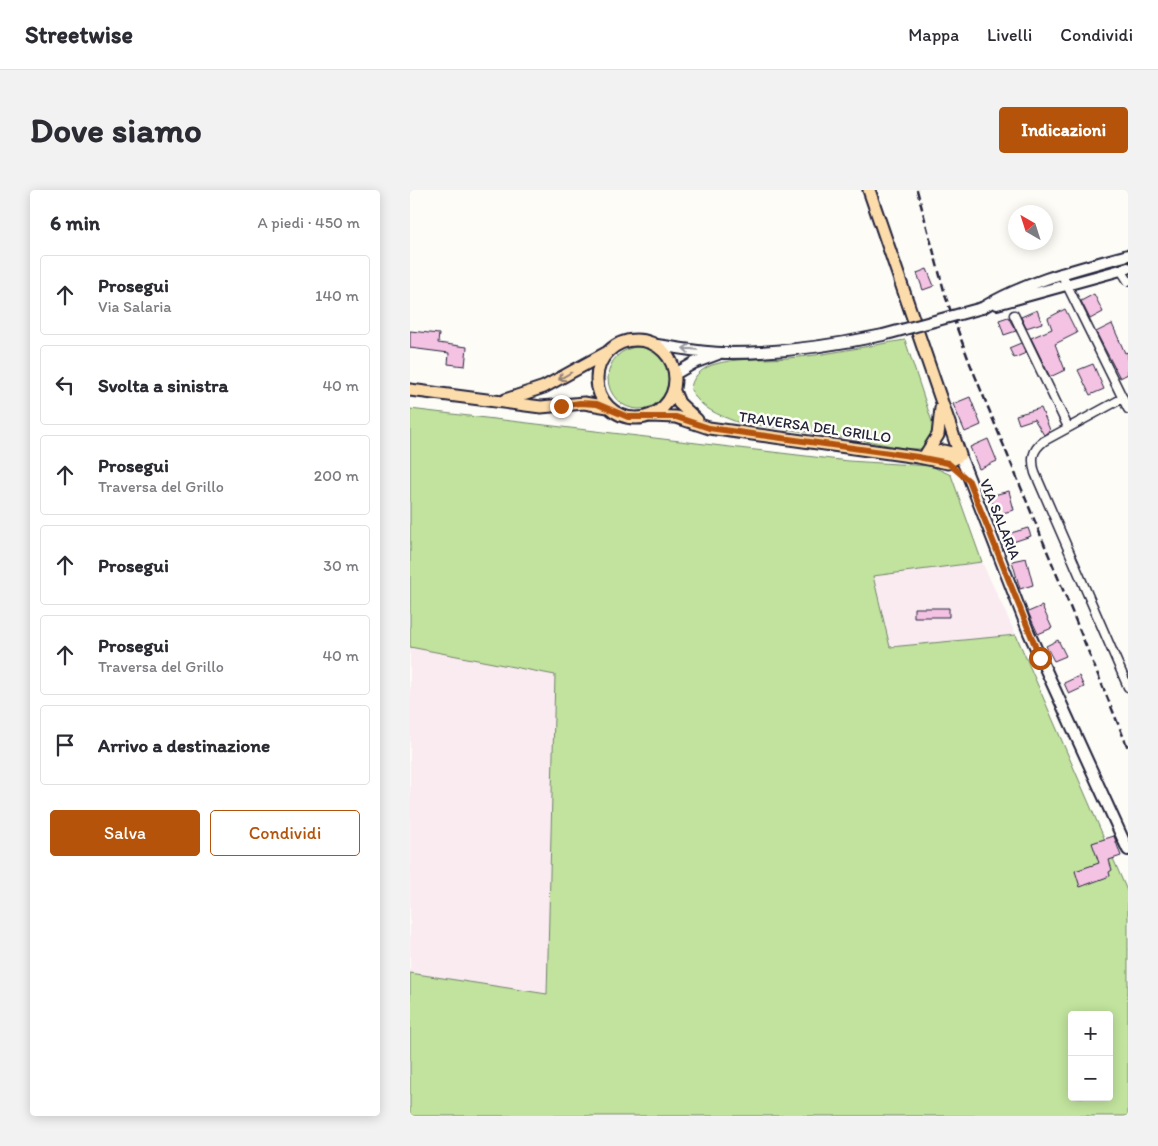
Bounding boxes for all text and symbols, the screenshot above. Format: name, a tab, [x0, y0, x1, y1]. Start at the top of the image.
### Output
text: Streetwise	[25, 20, 133, 49]
text: Mappa	[908, 24, 959, 46]
text: Livelli	[987, 24, 1032, 46]
text: Condividi	[1060, 24, 1133, 46]
button: Indicazioni	[999, 107, 1128, 153]
text: Dove siamo	[30, 109, 202, 151]
north arrow	[1008, 205, 1053, 250]
text: 6 min	[50, 210, 100, 235]
text: A piedi · 450 m	[257, 213, 360, 232]
text: Prosegui	[98, 274, 169, 297]
icon: ahead	[51, 281, 79, 309]
text: 140 m	[315, 286, 359, 305]
text: Via Salaria	[98, 297, 172, 316]
one-way arrow	[683, 344, 699, 354]
icon: left	[51, 371, 79, 399]
one-way arrow	[558, 371, 573, 381]
text: Svolta a sinistra	[98, 374, 228, 397]
text: 40 m	[322, 376, 359, 395]
route end	[550, 395, 573, 418]
street label: TRAVERSA DEL GRILLO	[738, 407, 892, 447]
text: Prosegui	[98, 454, 169, 477]
icon: ahead	[51, 461, 79, 489]
text: 200 m	[314, 466, 359, 485]
street label: VIA SALARIA	[976, 476, 1024, 562]
text: Traversa del Grillo	[98, 477, 224, 496]
icon: ahead	[51, 551, 79, 579]
text: Prosegui	[98, 554, 169, 577]
text: 30 m	[323, 556, 359, 575]
text: Prosegui	[98, 634, 169, 657]
icon: ahead	[51, 641, 79, 669]
text: 40 m	[322, 646, 359, 665]
route start	[1029, 647, 1052, 670]
text: Traversa del Grillo	[98, 657, 224, 676]
icon: arrive	[51, 731, 79, 759]
text: Arrivo a destinazione	[98, 734, 270, 757]
button: Salva	[50, 810, 200, 856]
button: Condividi	[210, 810, 360, 856]
map controls	[1068, 1011, 1113, 1101]
button: +	[1068, 1011, 1113, 1056]
button: −	[1068, 1056, 1113, 1101]

